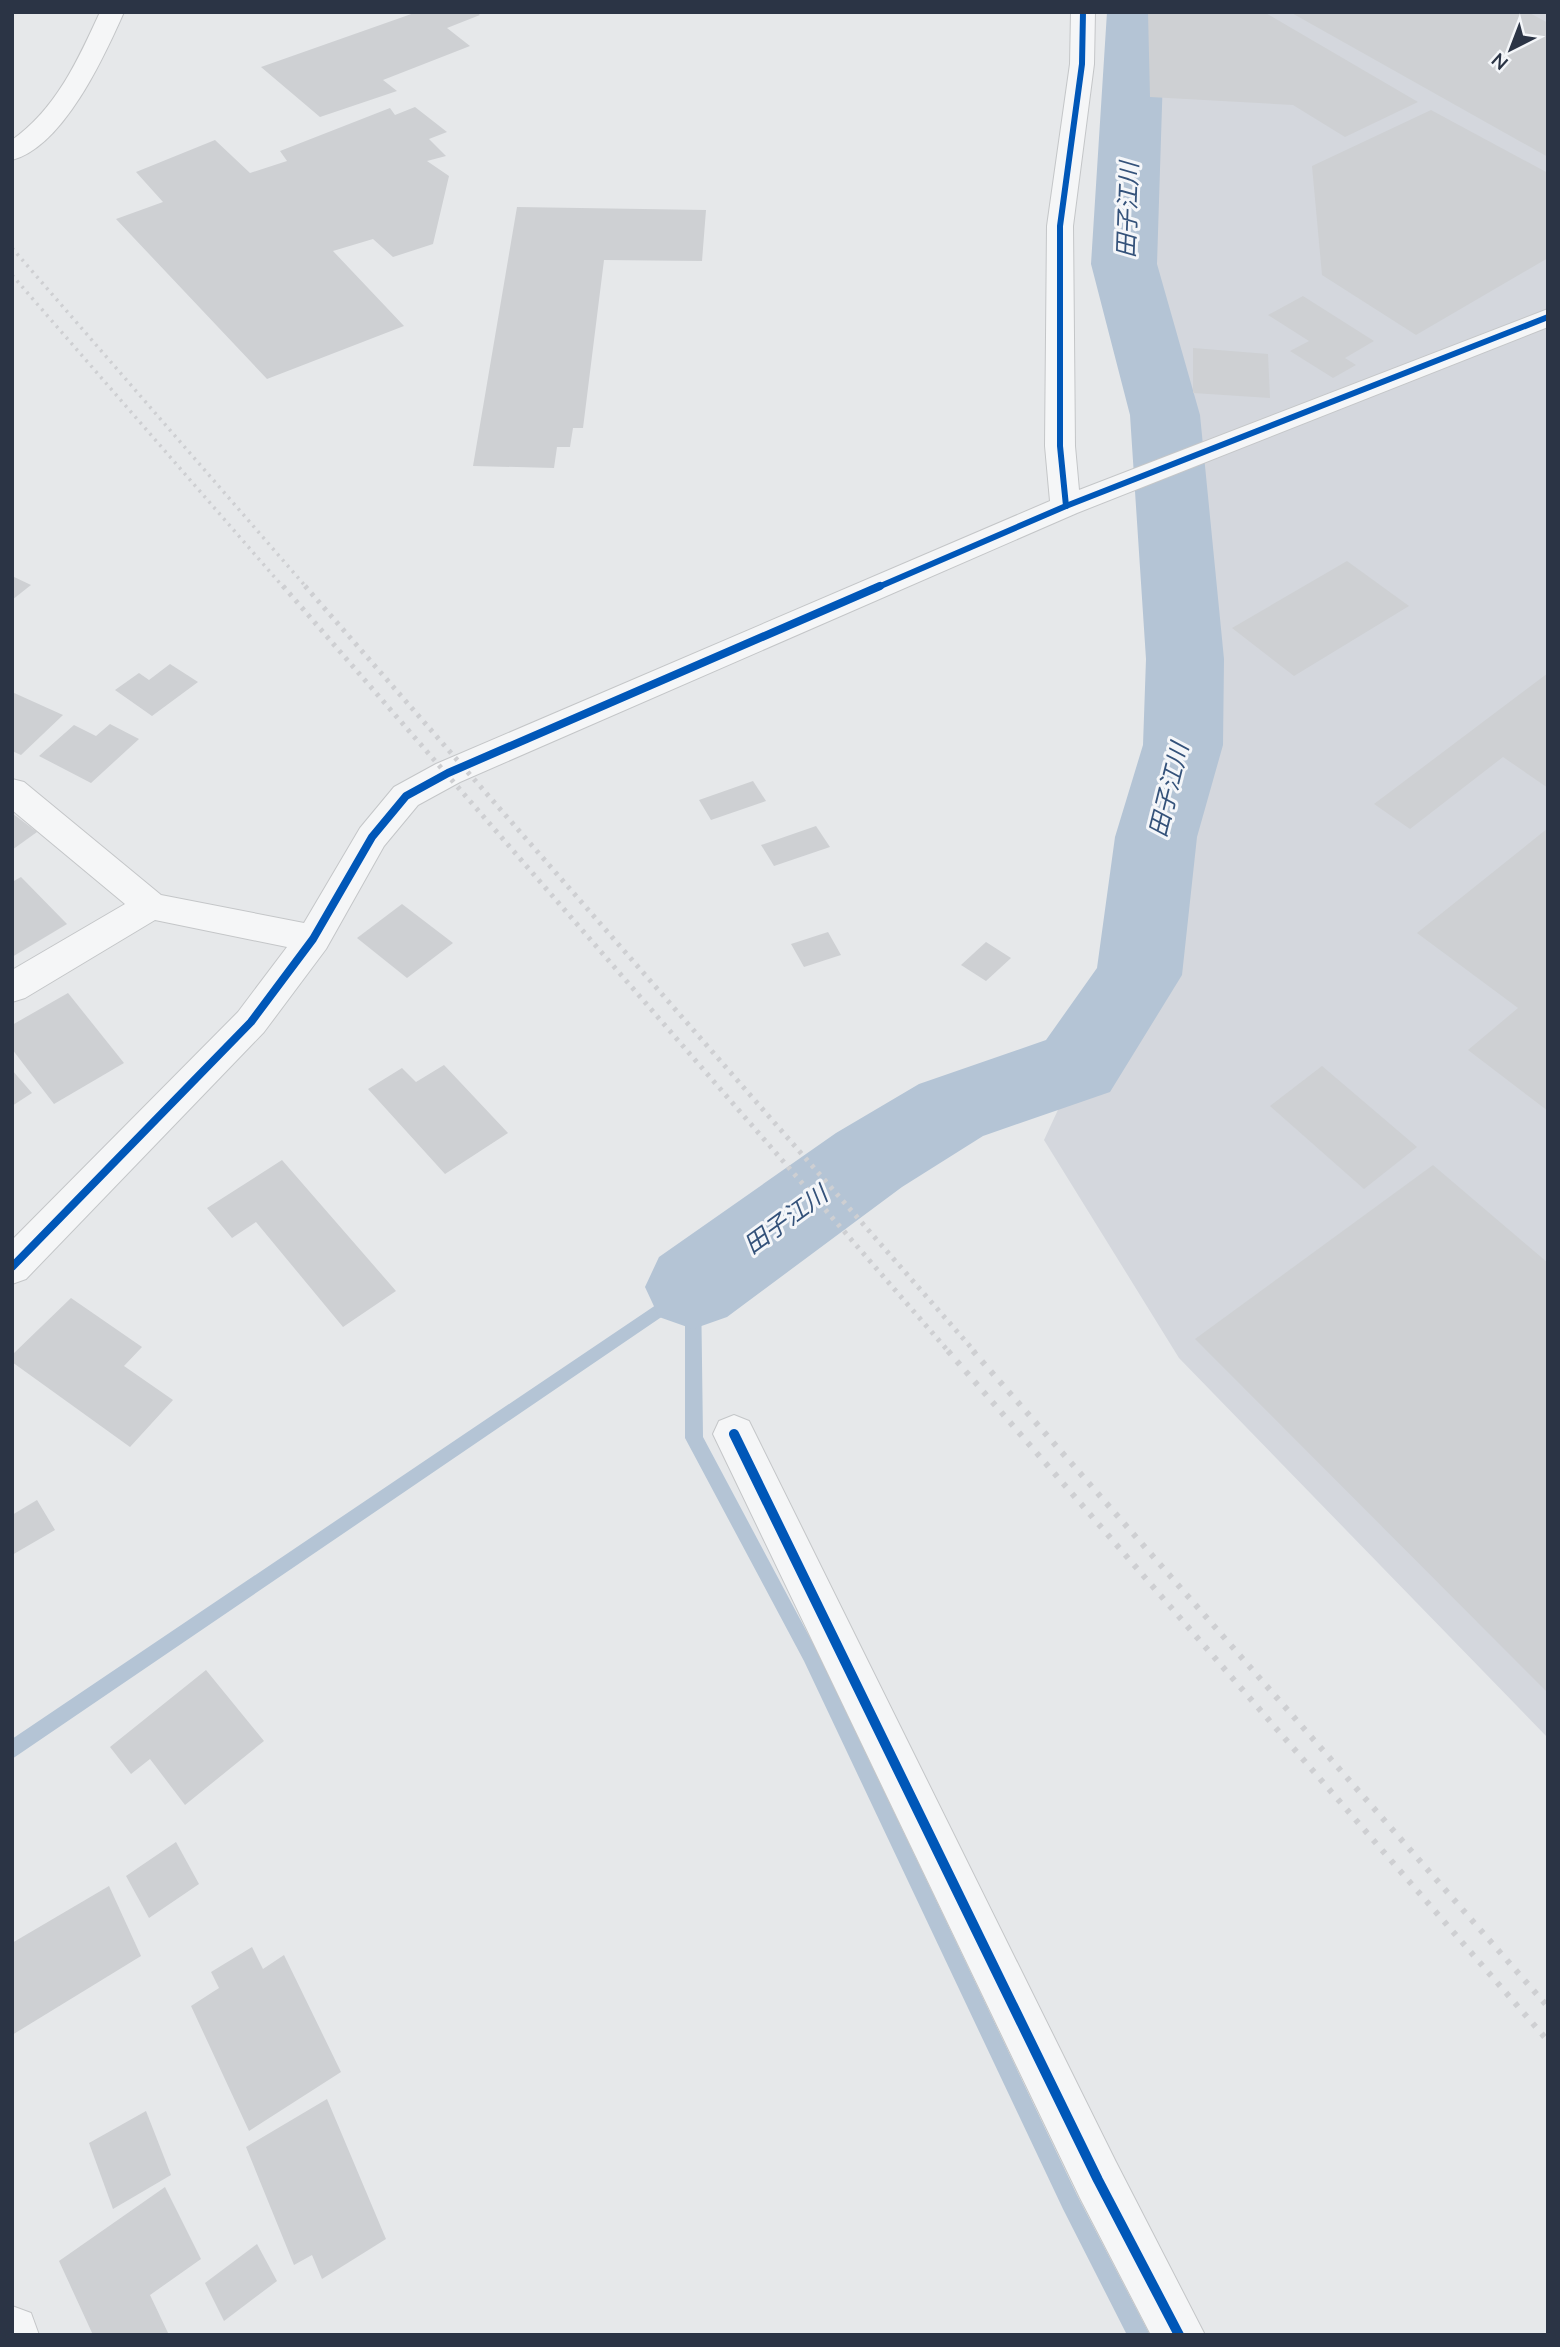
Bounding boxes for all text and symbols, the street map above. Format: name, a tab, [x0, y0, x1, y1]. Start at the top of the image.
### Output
north arrow	[1476, 14, 1546, 84]
text: N	[1486, 46, 1514, 75]
water label: 田子江川	[1110, 158, 1146, 259]
water label: 田子江川	[1142, 737, 1197, 840]
water label: 田子江川	[738, 1177, 837, 1261]

